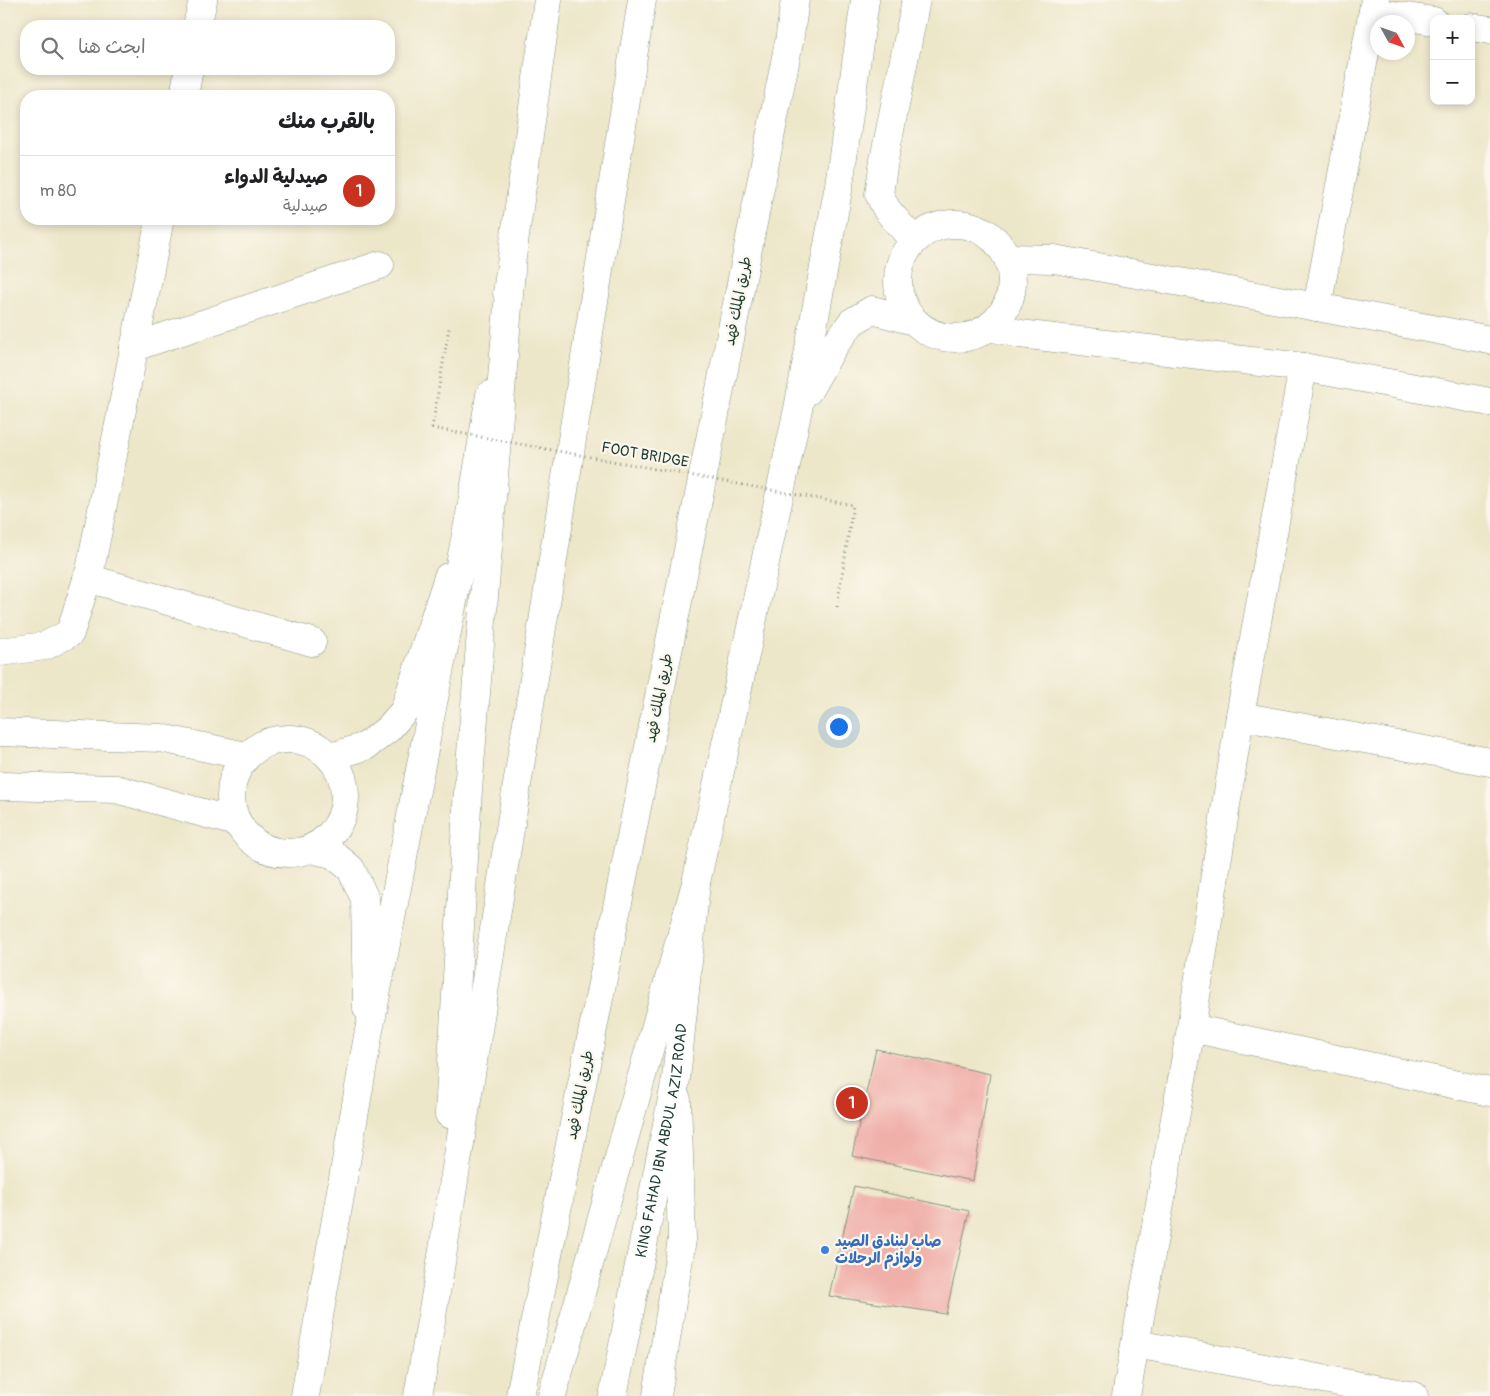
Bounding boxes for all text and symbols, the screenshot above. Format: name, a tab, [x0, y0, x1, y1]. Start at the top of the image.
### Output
north arrow	[1370, 15, 1415, 60]
map controls	[1430, 15, 1475, 105]
button: +	[1430, 15, 1475, 60]
search box	[20, 20, 395, 75]
icon: search	[38, 34, 66, 62]
text: ابحث هنا	[78, 35, 146, 59]
button: −	[1430, 60, 1475, 105]
text: بالقرب منك	[278, 108, 375, 135]
text: صيدلية الدواء	[224, 165, 328, 189]
text: 80 m	[40, 181, 77, 201]
text: 1	[356, 181, 362, 201]
text: صيدلية	[283, 196, 328, 216]
street label: طريق الملك فهد	[720, 255, 756, 347]
street label: FOOT BRIDGE	[600, 438, 690, 472]
street label: طريق الملك فهد	[641, 652, 677, 744]
your location	[826, 714, 852, 740]
street label: KING FAHAD IBN ABDUL AZIZ ROAD	[631, 1023, 691, 1259]
street label: طريق الملك فهد	[562, 1049, 598, 1141]
pin: 1	[836, 1084, 868, 1122]
place label: صاب لبنادق الصيد ولوازم الرحلات	[835, 1232, 942, 1269]
marker: صاب لبنادق الصيد ولوازم الرحلات	[819, 1244, 831, 1256]

